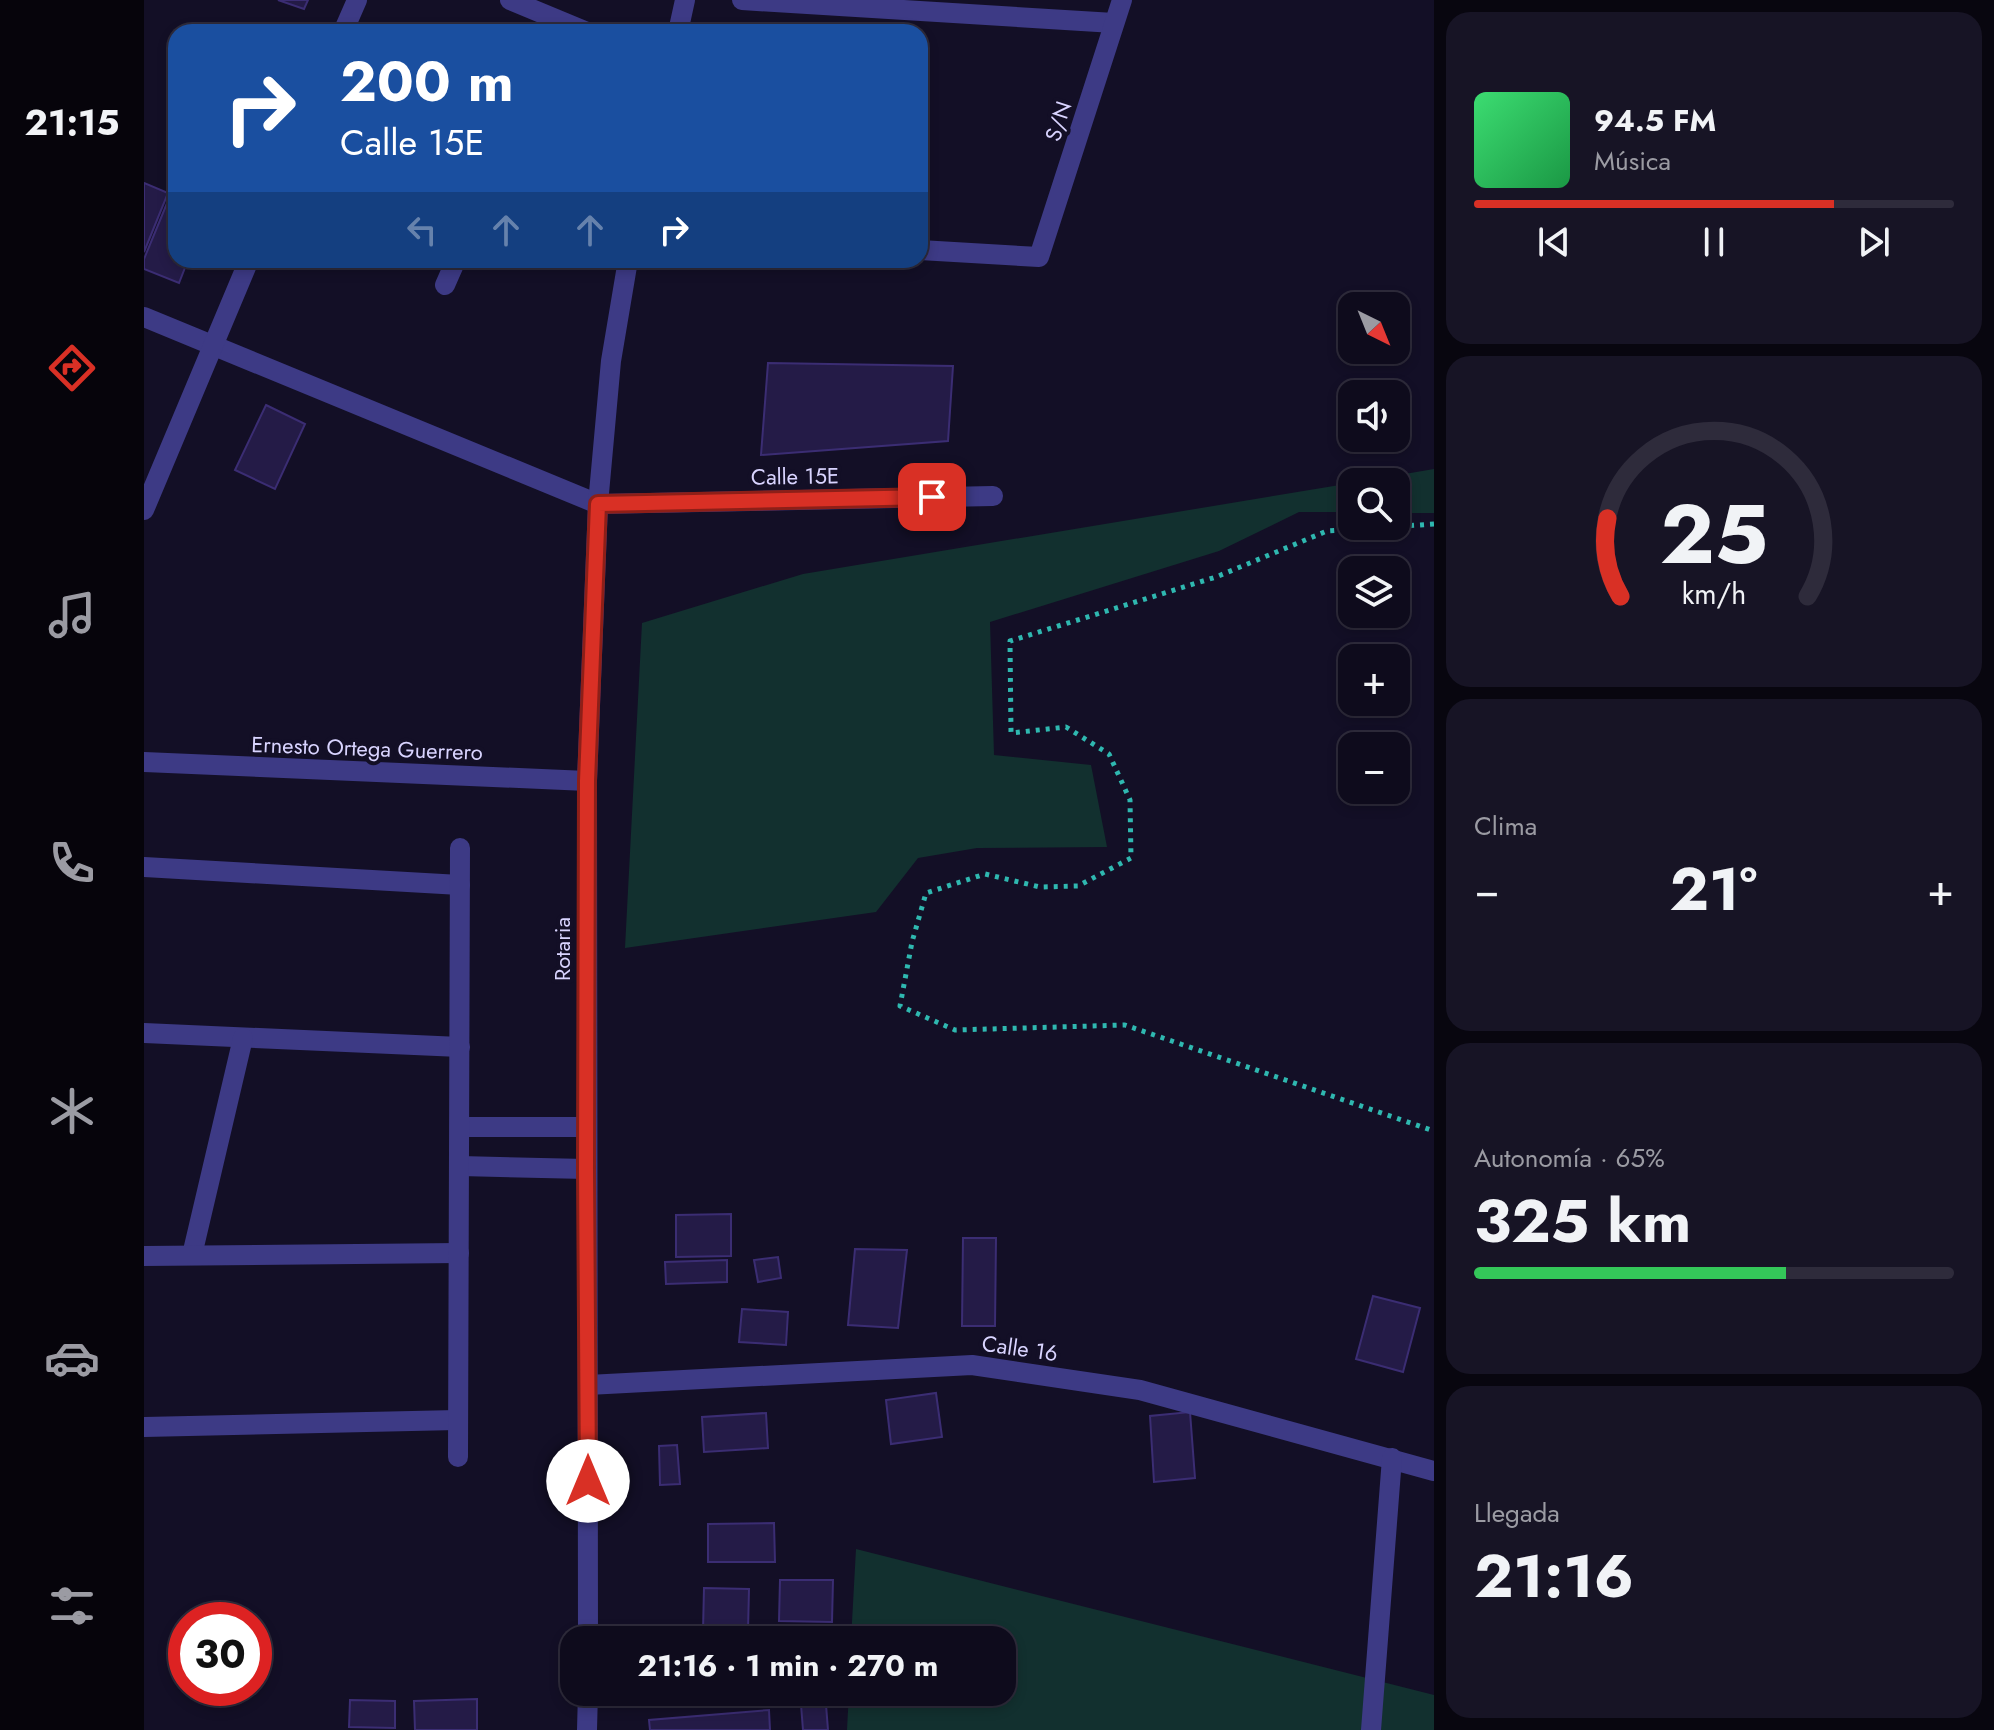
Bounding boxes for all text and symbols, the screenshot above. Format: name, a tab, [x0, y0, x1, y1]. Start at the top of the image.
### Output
text: 200 m	[340, 41, 514, 122]
icon: right	[208, 56, 312, 160]
text: 21:15	[24, 96, 120, 148]
street label: S/N	[1037, 97, 1079, 145]
text: 94.5 FM	[1594, 99, 1716, 142]
text: Calle 15E	[340, 116, 484, 168]
text: Música	[1594, 142, 1671, 180]
icon: left	[400, 208, 444, 252]
icon: ahead	[484, 208, 528, 252]
icon: ahead	[568, 208, 612, 252]
icon: right	[652, 208, 696, 252]
icon: previous	[1532, 220, 1576, 264]
icon: pause	[1692, 220, 1736, 264]
icon: next	[1852, 220, 1896, 264]
north arrow	[1338, 292, 1410, 364]
map controls	[1338, 292, 1410, 804]
icon: directions	[44, 340, 100, 396]
button: sound	[1338, 380, 1410, 452]
street label: Calle 15E	[751, 459, 839, 493]
pin	[898, 463, 966, 531]
button: search	[1338, 468, 1410, 540]
text: 25	[1660, 474, 1768, 594]
icon: arrive	[910, 475, 954, 519]
button: layers	[1338, 556, 1410, 628]
text: km/h	[1682, 574, 1746, 616]
icon: music	[44, 587, 100, 643]
button: +	[1338, 644, 1410, 716]
street label: Ernesto Ortega Guerrero	[251, 728, 483, 768]
button: −	[1338, 732, 1410, 804]
text: Clima	[1474, 807, 1537, 845]
icon: phone	[44, 835, 100, 891]
text: 21°	[1670, 846, 1757, 933]
text: −	[1474, 858, 1500, 922]
text: +	[1927, 858, 1954, 922]
street label: Rotaria	[546, 917, 578, 981]
icon: climate	[44, 1083, 100, 1139]
text: Autonomía · 65%	[1474, 1139, 1665, 1177]
text: 325 km	[1474, 1178, 1691, 1265]
street label: Calle 16	[980, 1327, 1060, 1369]
icon: car	[44, 1330, 100, 1386]
position arrow	[546, 1439, 630, 1523]
text: Llegada	[1474, 1494, 1560, 1532]
text: 21:16	[1474, 1533, 1634, 1620]
icon: filters	[44, 1578, 100, 1634]
speed limit sign: 30	[168, 1602, 272, 1706]
text: 21:16 · 1 min · 270 m	[638, 1644, 938, 1687]

